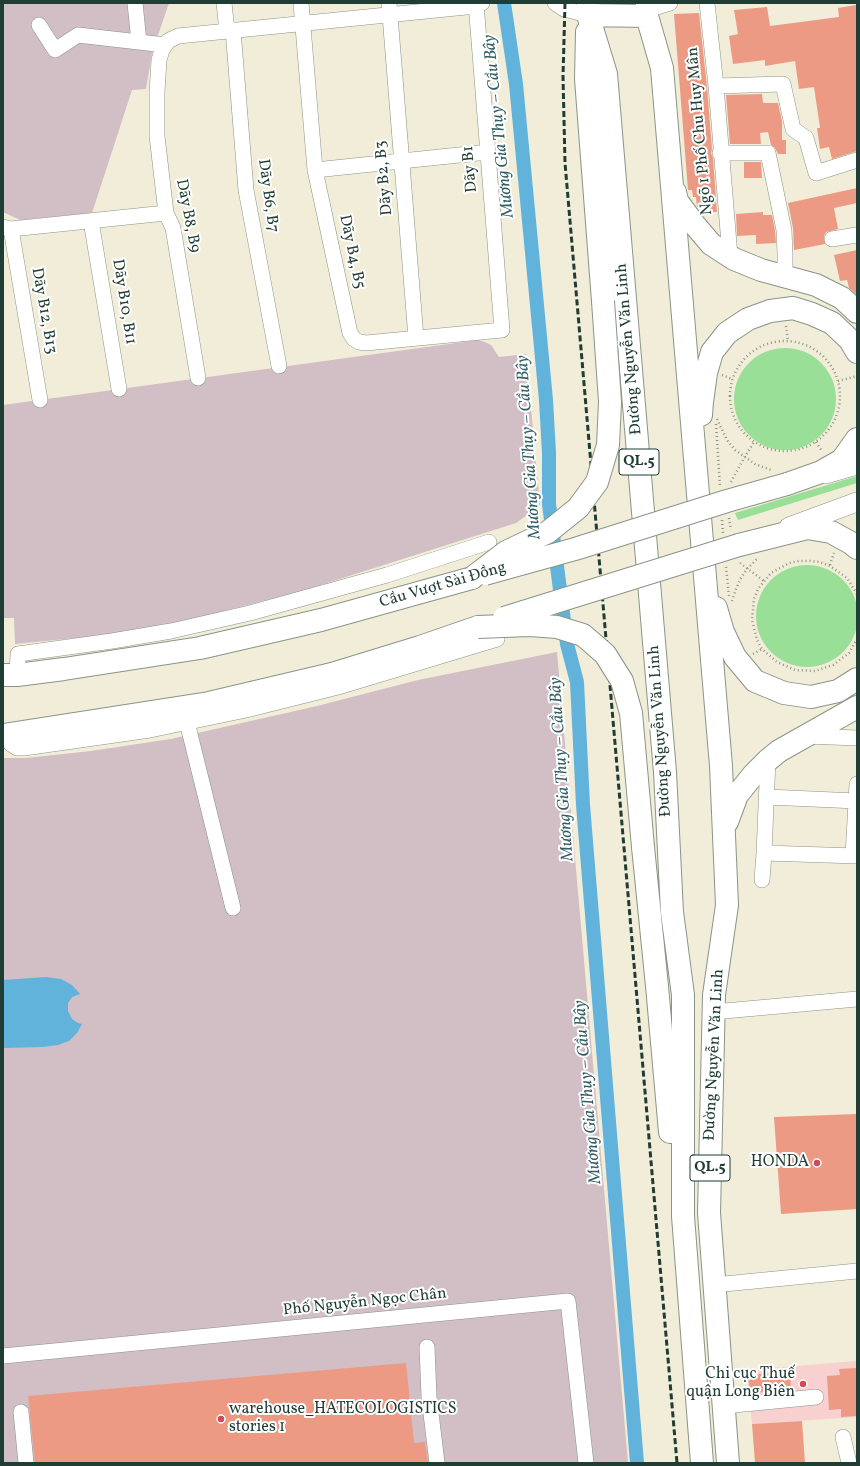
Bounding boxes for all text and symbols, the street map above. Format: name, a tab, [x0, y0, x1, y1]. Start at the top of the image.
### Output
water label: Mương Gia Thụy – Cầu Bây	[480, 33, 520, 219]
street label: Ngõ 1 Phố Chu Huy Mân	[684, 46, 718, 216]
street label: Dãy B2, B3	[372, 140, 398, 216]
street label: Dãy B1	[459, 145, 483, 193]
street label: Dãy B6, B7	[252, 158, 282, 234]
street label: Dãy B8, B9	[170, 177, 204, 255]
street label: Dãy B4, B5	[334, 213, 368, 291]
street label: Dãy B10, B11	[107, 258, 139, 346]
street label: Đường Nguyễn Văn Linh	[613, 262, 647, 436]
street label: Dãy B12, B13	[26, 266, 60, 356]
water label: Mương Gia Thụy – Cầu Bây	[513, 354, 547, 540]
road number: QL.5	[619, 449, 659, 475]
street label: Cầu Vượt Sài Đồng	[378, 559, 508, 613]
street label: Đường Nguyễn Văn Linh	[645, 644, 677, 818]
water label: Mương Gia Thụy – Cầu Bây	[546, 676, 580, 862]
street label: Đường Nguyễn Văn Linh	[701, 969, 729, 1141]
water label: Mương Gia Thụy – Cầu Bây	[571, 999, 607, 1185]
place label: HONDA	[751, 1153, 809, 1173]
road number: QL.5	[690, 1155, 730, 1181]
marker: HONDA	[812, 1158, 822, 1168]
street label: Phố Nguyễn Ngọc Chân	[282, 1285, 448, 1321]
place label: Chi cục Thuế quận Long Biên	[686, 1365, 795, 1403]
marker: Chi cục Thuế quận Long Biên	[798, 1379, 808, 1389]
place label: warehouse_HATECOLOGISTICS stories 1	[229, 1400, 457, 1438]
marker: warehouse_HATECOLOGISTICS stories 1	[216, 1414, 226, 1424]

